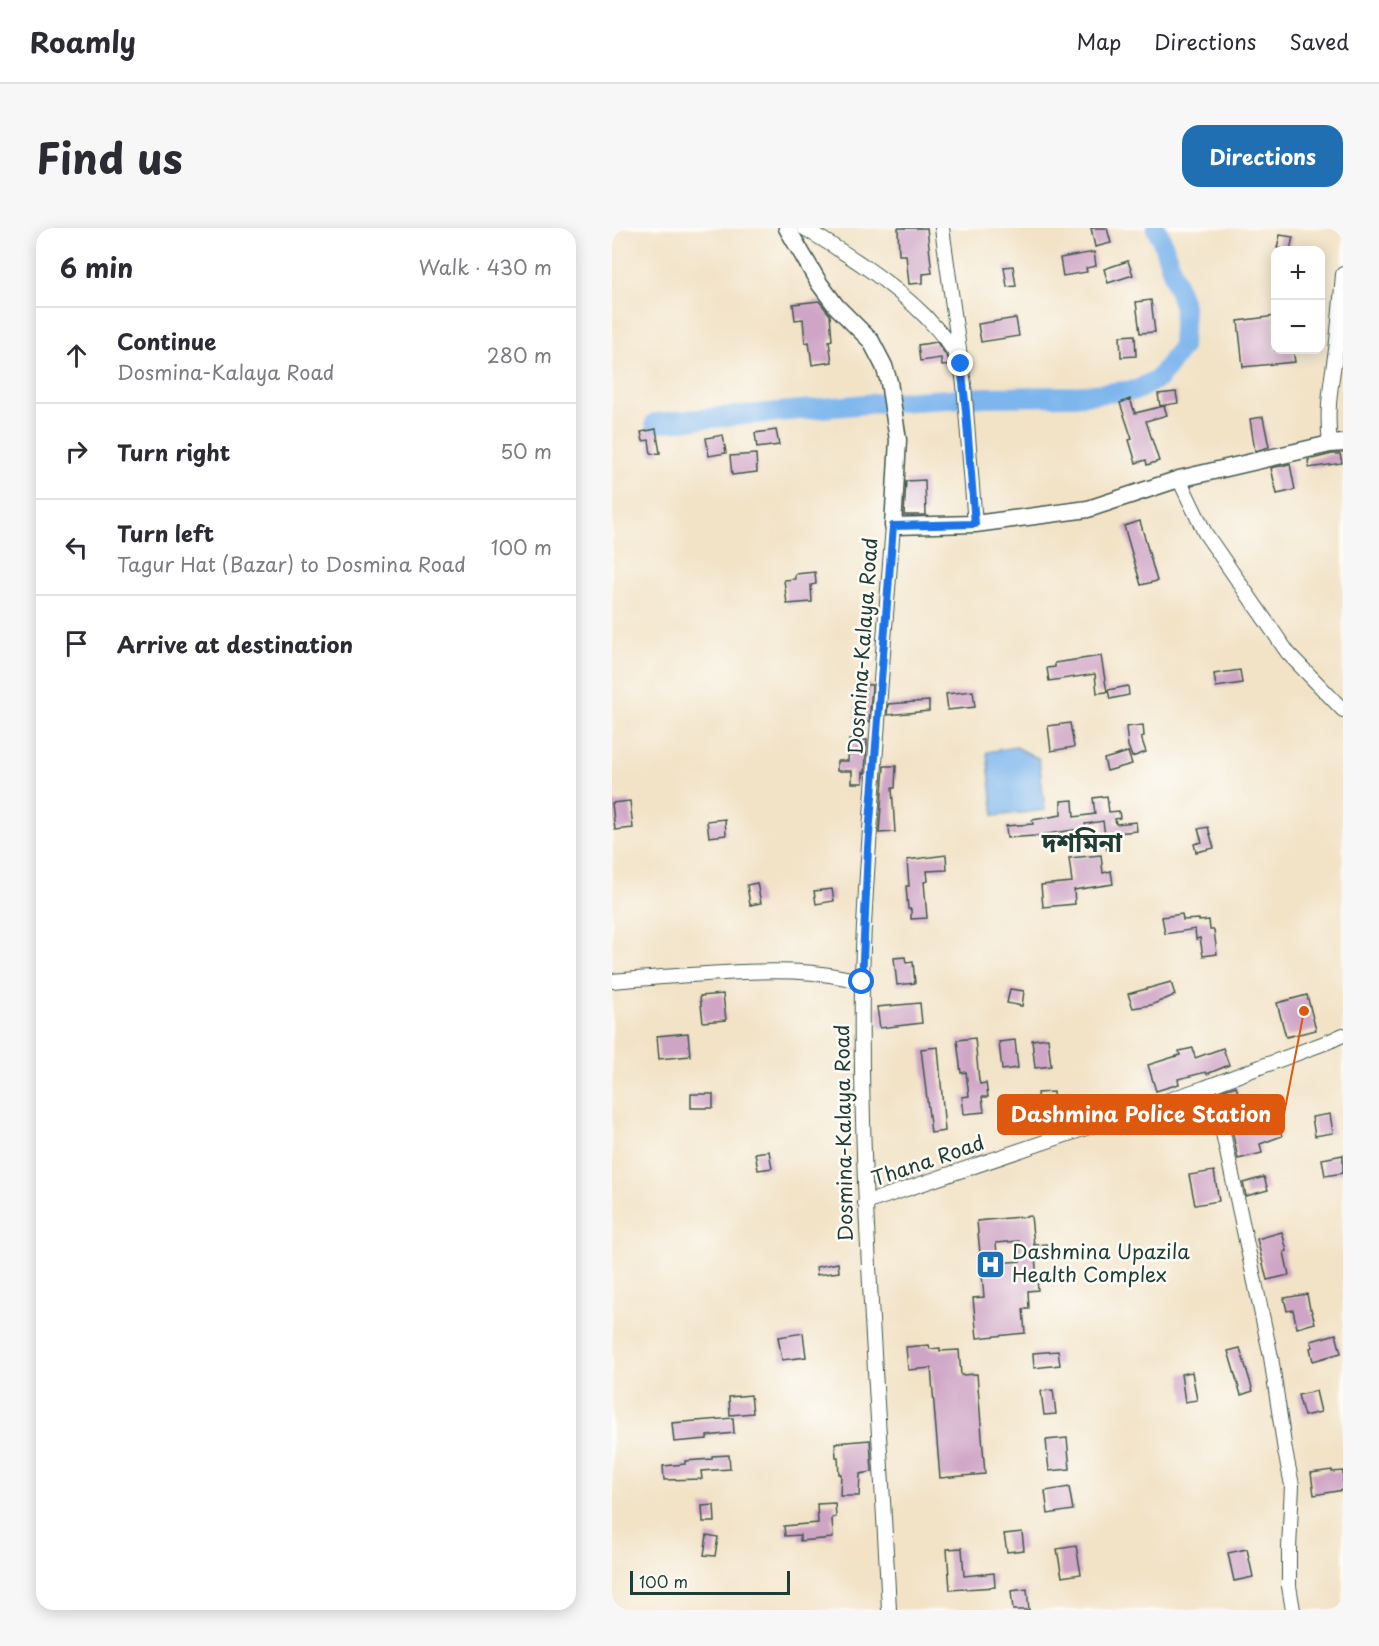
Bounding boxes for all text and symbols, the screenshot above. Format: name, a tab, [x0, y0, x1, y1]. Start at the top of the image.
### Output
text: Roamly	[30, 20, 136, 63]
text: Map	[1076, 25, 1121, 57]
text: Directions	[1154, 25, 1256, 57]
text: Saved	[1289, 25, 1349, 57]
text: Find us	[36, 125, 183, 188]
button: Directions	[1182, 125, 1343, 187]
map controls	[1271, 246, 1325, 354]
button: +	[1271, 246, 1325, 300]
text: 6 min	[60, 248, 133, 287]
text: Walk · 430 m	[419, 252, 552, 282]
button: −	[1271, 300, 1325, 354]
text: Continue	[117, 324, 216, 357]
icon: ahead	[60, 339, 93, 372]
text: 280 m	[487, 340, 552, 370]
route end	[947, 350, 973, 376]
text: Dosmina-Kalaya Road	[117, 357, 334, 387]
icon: right	[60, 435, 93, 468]
text: Turn right	[117, 435, 230, 468]
text: 50 m	[500, 436, 552, 466]
text: Turn left	[117, 516, 214, 549]
icon: left	[60, 531, 93, 564]
text: 100 m	[491, 532, 552, 562]
street label: Dosmina-Kalaya Road	[839, 536, 885, 755]
text: Tagur Hat (Bazar) to Dosmina Road	[117, 549, 466, 579]
icon: arrive	[60, 627, 93, 660]
text: Arrive at destination	[117, 627, 353, 660]
district label: দশমিনা	[1041, 822, 1123, 861]
route start	[848, 968, 874, 994]
street label: Dosmina-Kalaya Road	[826, 1024, 860, 1242]
callout: Dashmina Police Station	[998, 1095, 1284, 1134]
text: Dashmina Police Station	[1011, 1097, 1271, 1129]
street label: Thana Road	[867, 1127, 988, 1193]
place label: Dashmina Upazila Health Complex	[1012, 1236, 1190, 1289]
hospital icon: Dashmina Upazila Health Complex	[975, 1248, 1007, 1280]
scale bar	[630, 1568, 790, 1596]
text: 100 m	[639, 1569, 688, 1593]

